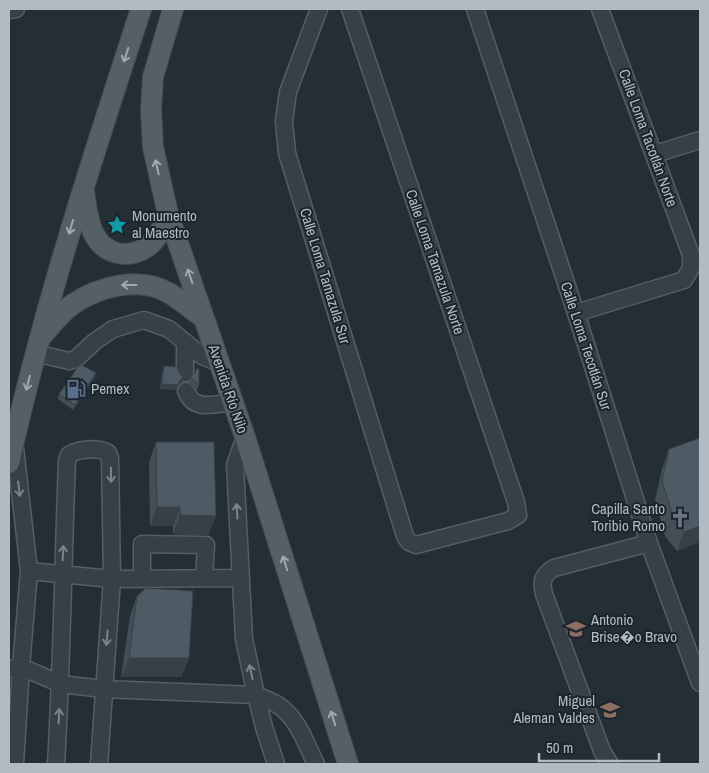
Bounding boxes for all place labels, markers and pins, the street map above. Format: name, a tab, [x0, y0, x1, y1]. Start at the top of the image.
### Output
place label: Monumento al Maestro	[132, 205, 197, 243]
place icon: Monumento al Maestro	[106, 214, 128, 236]
fuel station icon: Pemex	[65, 378, 87, 400]
place label: Pemex	[91, 378, 130, 399]
place label: Capilla Santo Toribio Romo	[591, 498, 665, 536]
church icon: Capilla Santo Toribio Romo	[669, 507, 691, 529]
place label: Antonio Brise�o Bravo	[590, 609, 677, 647]
school or university icon: Antonio Brise�o Bravo	[565, 618, 587, 640]
place label: Miguel Aleman Valdes	[512, 690, 595, 728]
school or university icon: Miguel Aleman Valdes	[599, 699, 621, 721]

